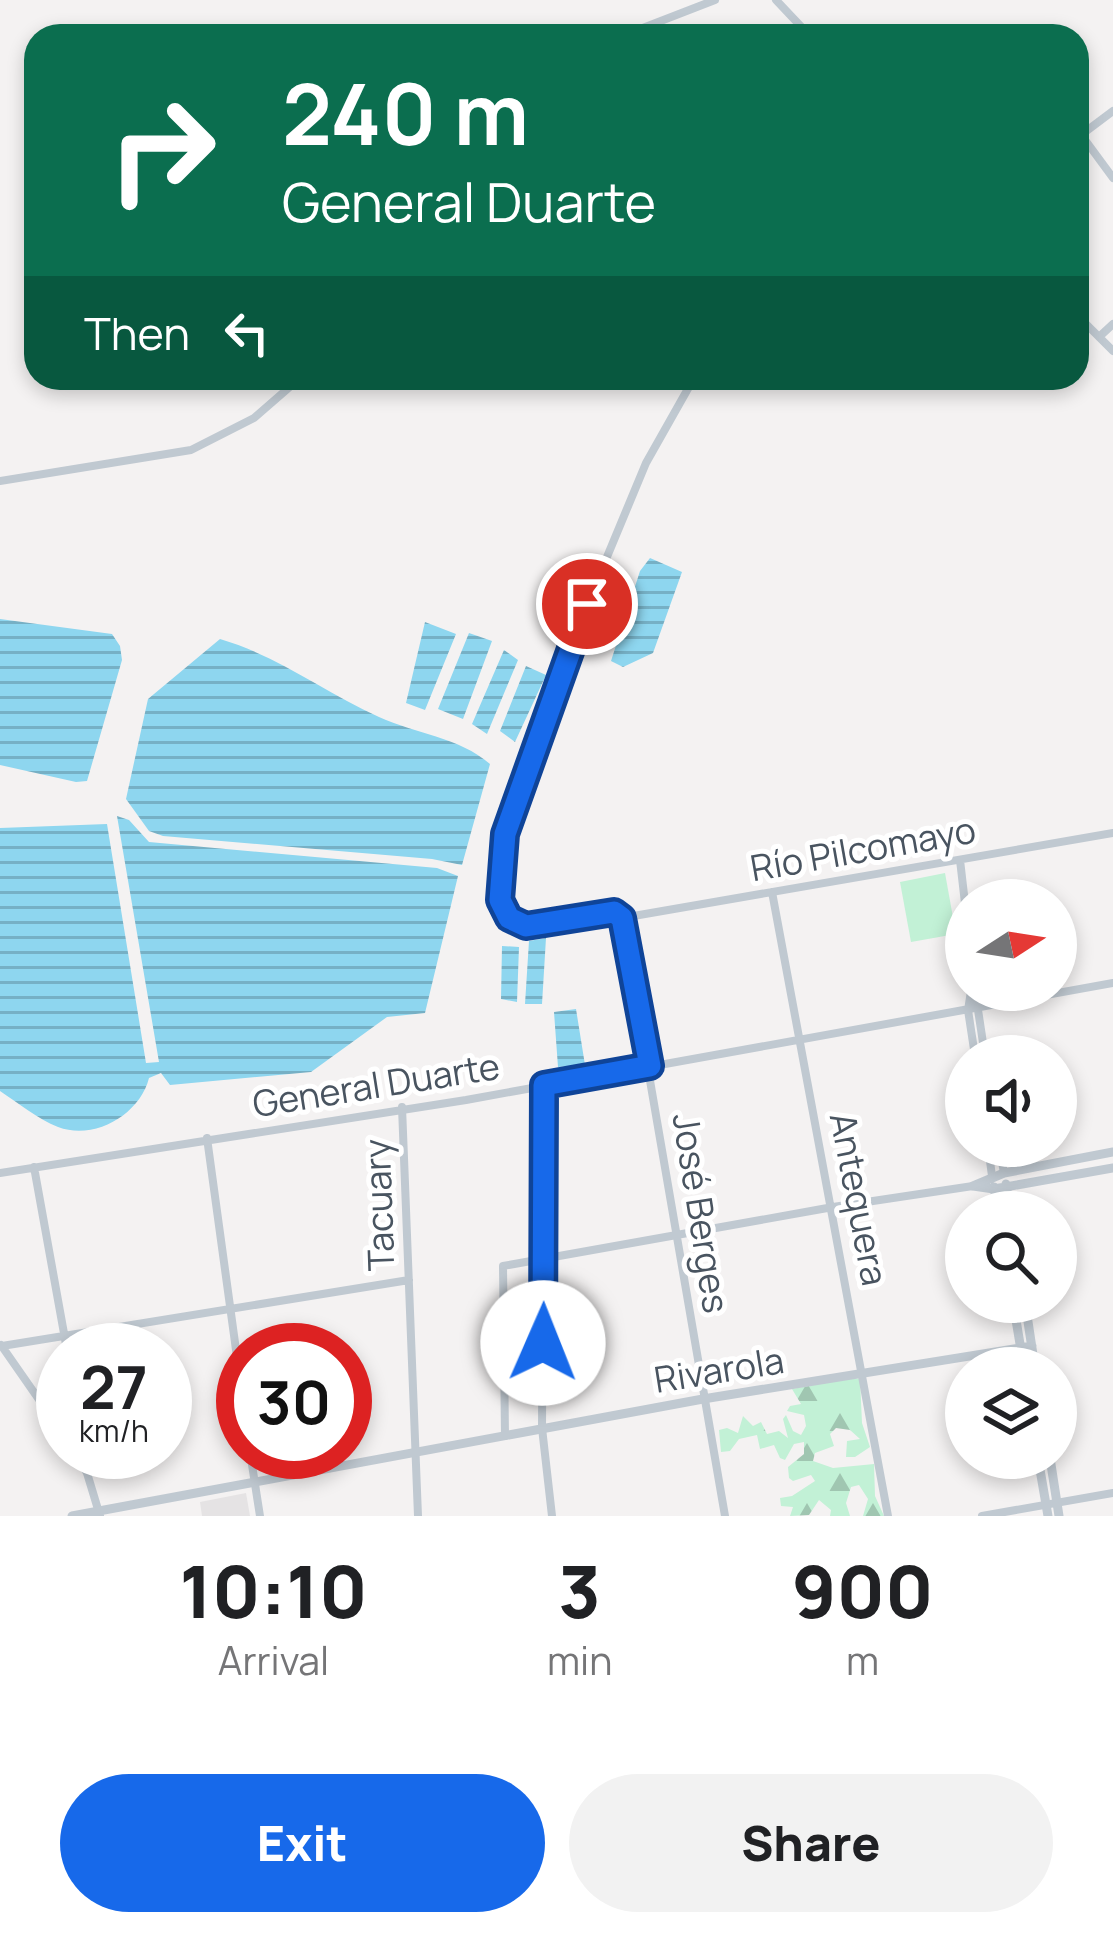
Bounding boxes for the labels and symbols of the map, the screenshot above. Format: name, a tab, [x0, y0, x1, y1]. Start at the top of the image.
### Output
pin	[536, 553, 638, 655]
street label: Río Pilcomayo	[746, 805, 979, 892]
north arrow	[945, 879, 1077, 1011]
street label: General Duarte	[249, 1041, 503, 1128]
street label: Antequera	[819, 1108, 900, 1289]
street label: José Berges	[662, 1110, 741, 1316]
street label: Tacuary	[352, 1138, 405, 1272]
position arrow	[480, 1280, 606, 1406]
speed limit sign: 30	[216, 1323, 372, 1479]
street label: Rivarola	[651, 1335, 787, 1404]

